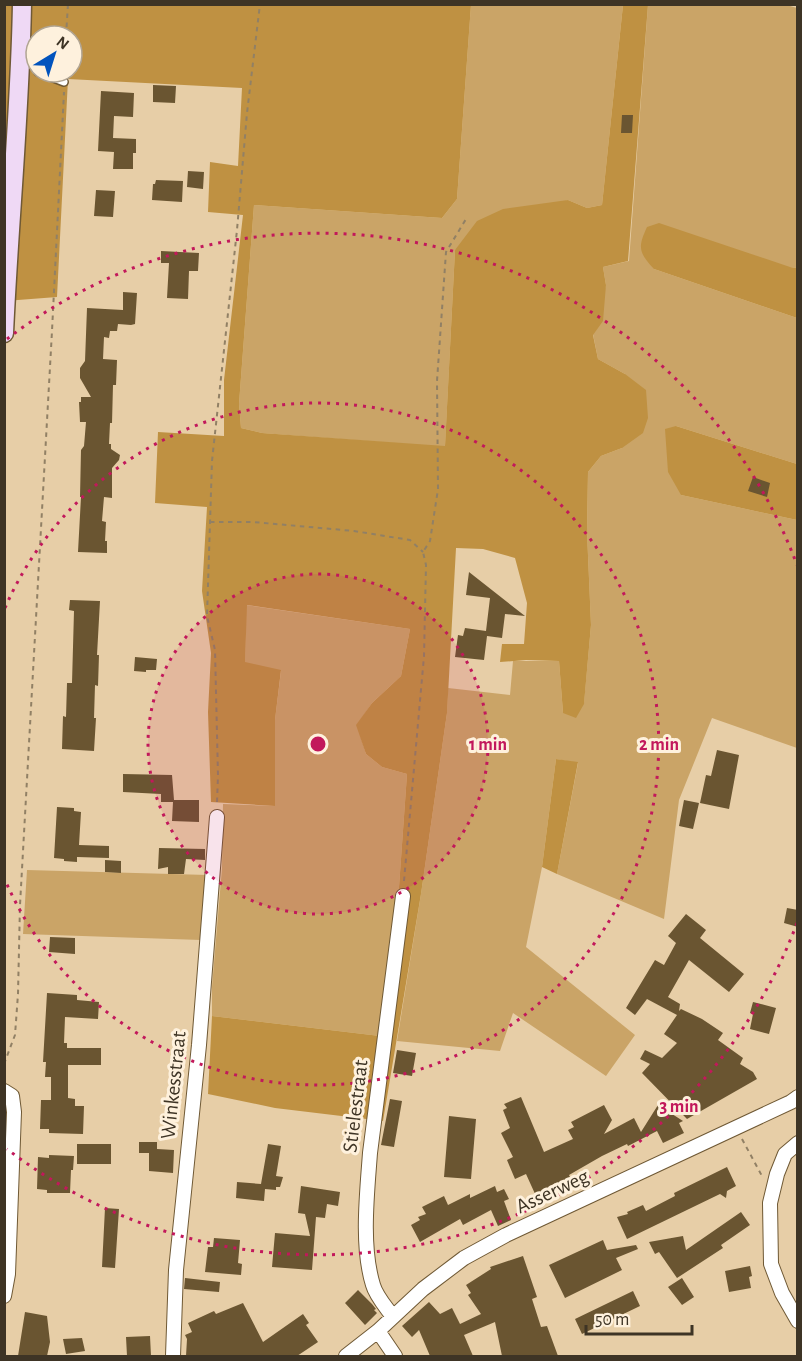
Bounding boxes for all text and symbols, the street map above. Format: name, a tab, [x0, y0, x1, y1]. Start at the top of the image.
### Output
north arrow	[24, 24, 84, 84]
text: N	[53, 33, 72, 53]
centre of rings	[308, 734, 328, 754]
text: 1 min	[469, 736, 507, 754]
text: 2 min	[639, 736, 679, 754]
street label: Winkesstraat	[157, 1030, 190, 1140]
street label: Stielestraat	[339, 1058, 372, 1154]
text: 3 min	[659, 1098, 699, 1116]
street label: Asserweg	[512, 1165, 593, 1217]
scale bar	[586, 1298, 692, 1336]
text: 50 m	[595, 1311, 629, 1329]

